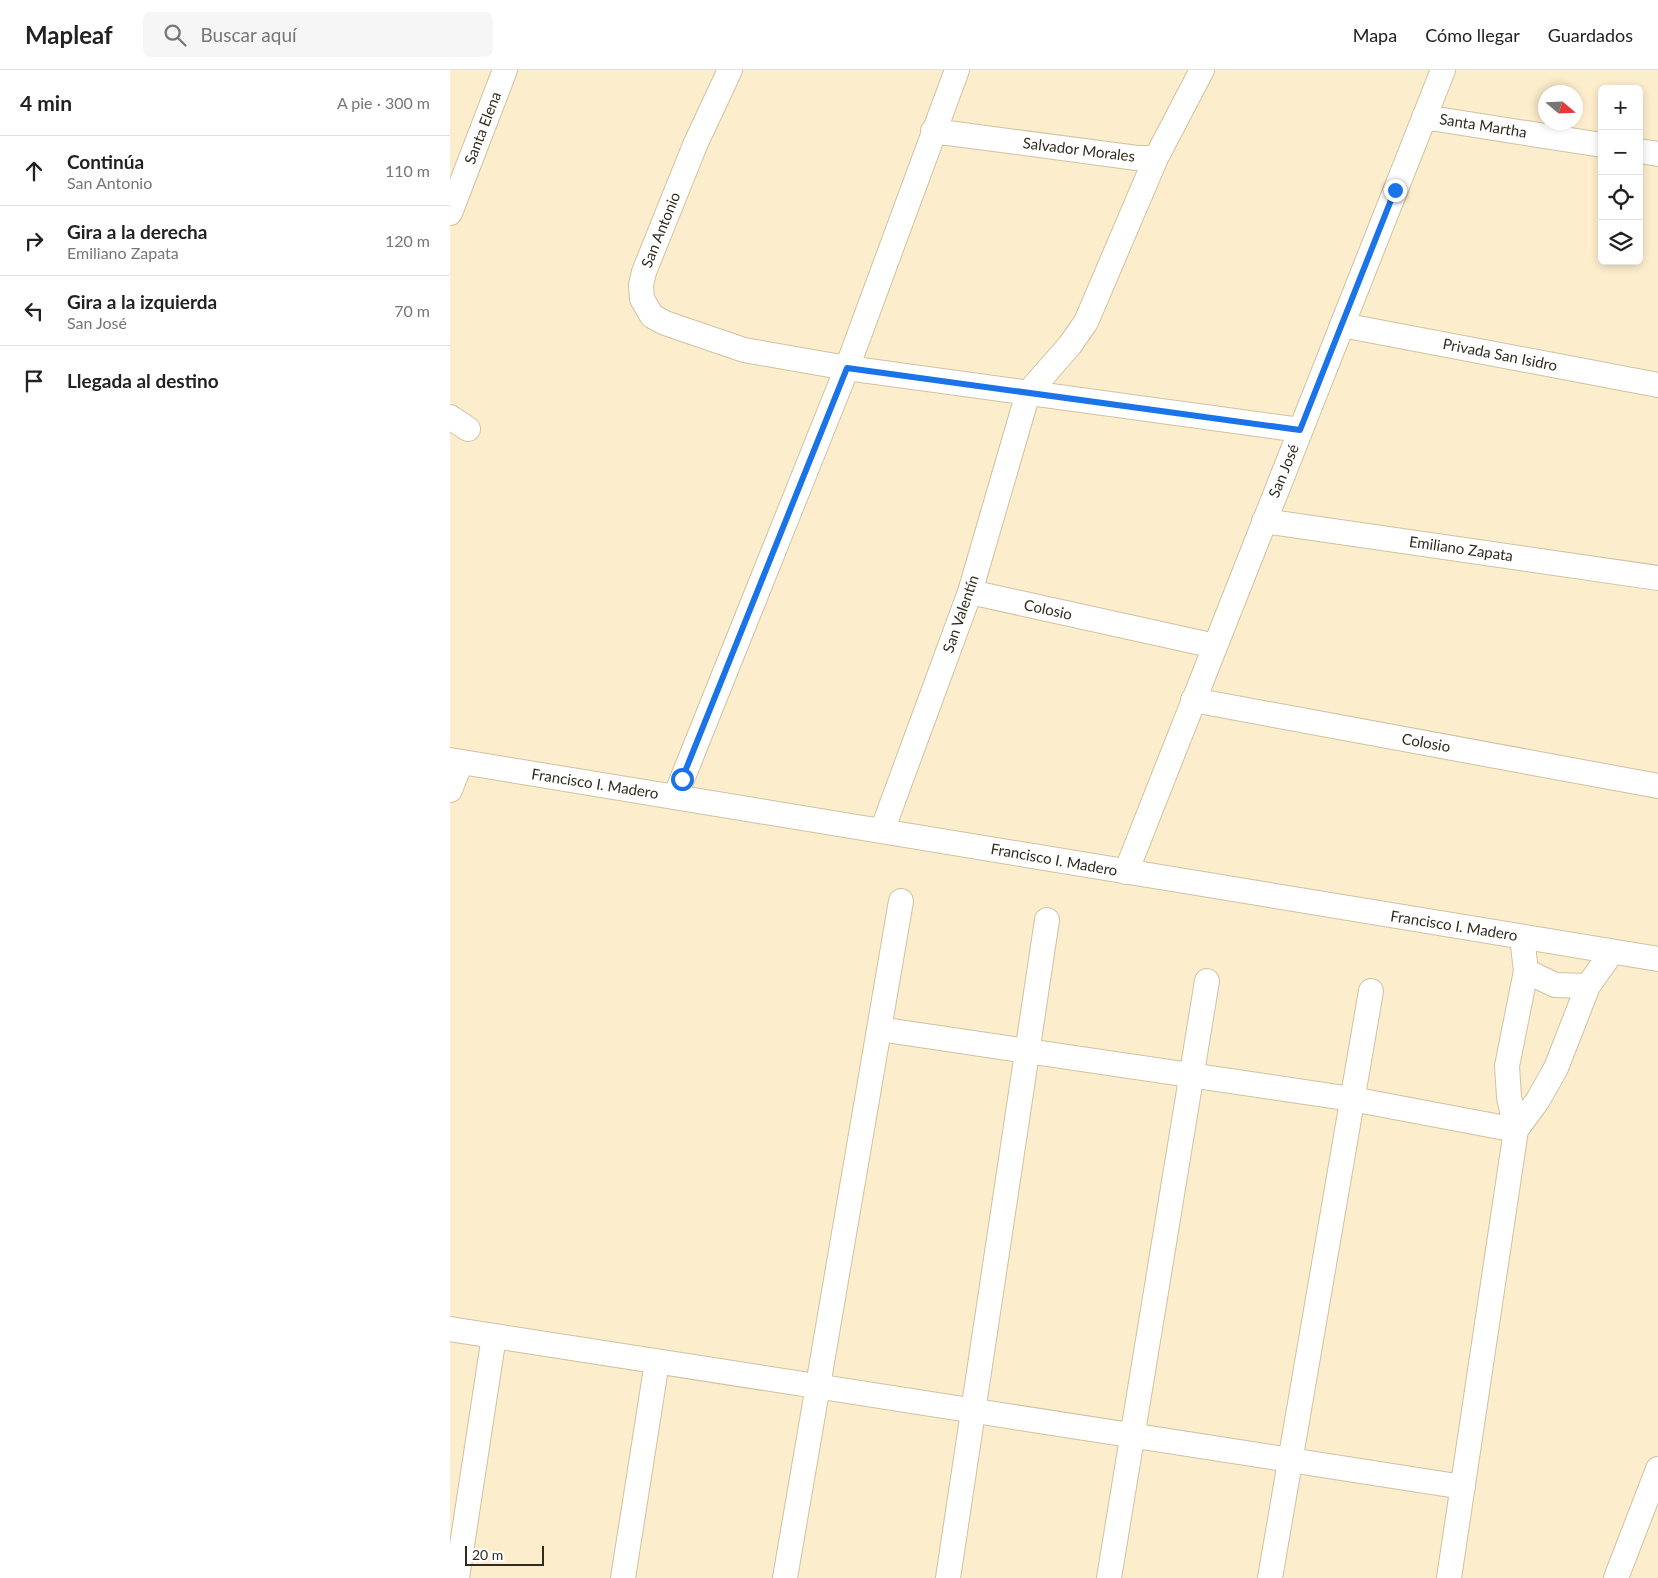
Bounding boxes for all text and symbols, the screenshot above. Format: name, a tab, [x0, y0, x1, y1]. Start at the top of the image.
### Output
search box	[143, 12, 493, 57]
text: Mapleaf	[25, 20, 113, 49]
icon: search	[161, 21, 189, 49]
text: Buscar aquí	[201, 23, 297, 46]
text: Mapa	[1353, 24, 1397, 46]
text: Cómo llegar	[1425, 24, 1520, 46]
text: Guardados	[1548, 24, 1633, 46]
north arrow	[1538, 85, 1583, 130]
map controls	[1598, 85, 1643, 265]
button: +	[1598, 85, 1643, 130]
street label: Santa Elena	[460, 89, 504, 166]
text: 4 min	[20, 90, 72, 115]
text: A pie · 300 m	[337, 93, 430, 112]
street label: Santa Martha	[1438, 109, 1528, 141]
button: −	[1598, 130, 1643, 175]
street label: Salvador Morales	[1022, 133, 1136, 165]
text: Continúa	[67, 150, 144, 173]
icon: ahead	[20, 157, 48, 185]
text: 110 m	[385, 161, 430, 180]
text: San Antonio	[67, 173, 152, 192]
button: locate	[1598, 175, 1643, 220]
route end	[1384, 179, 1407, 202]
street label: San Antonio	[637, 189, 683, 270]
text: Gira a la derecha	[67, 220, 207, 243]
button: layers	[1598, 220, 1643, 265]
icon: right	[20, 227, 48, 255]
text: 120 m	[385, 231, 430, 250]
text: Emiliano Zapata	[67, 243, 179, 262]
text: Gira a la izquierda	[67, 290, 217, 313]
icon: left	[20, 297, 48, 325]
text: 70 m	[394, 301, 430, 320]
text: San José	[67, 313, 127, 332]
street label: Privada San Isidro	[1441, 334, 1559, 374]
icon: arrive	[20, 367, 48, 395]
text: Llegada al destino	[67, 369, 219, 392]
street label: San José	[1264, 441, 1302, 500]
street label: Emiliano Zapata	[1408, 532, 1514, 564]
street label: San Valentín	[938, 572, 982, 655]
street label: Colosio	[1022, 595, 1074, 623]
street label: Colosio	[1400, 729, 1452, 755]
street label: Francisco I. Madero	[530, 764, 660, 802]
route start	[671, 768, 694, 791]
street label: Francisco I. Madero	[989, 839, 1119, 879]
street label: Francisco I. Madero	[1389, 906, 1519, 944]
scale bar	[465, 1543, 544, 1566]
text: 20 m	[472, 1546, 503, 1563]

